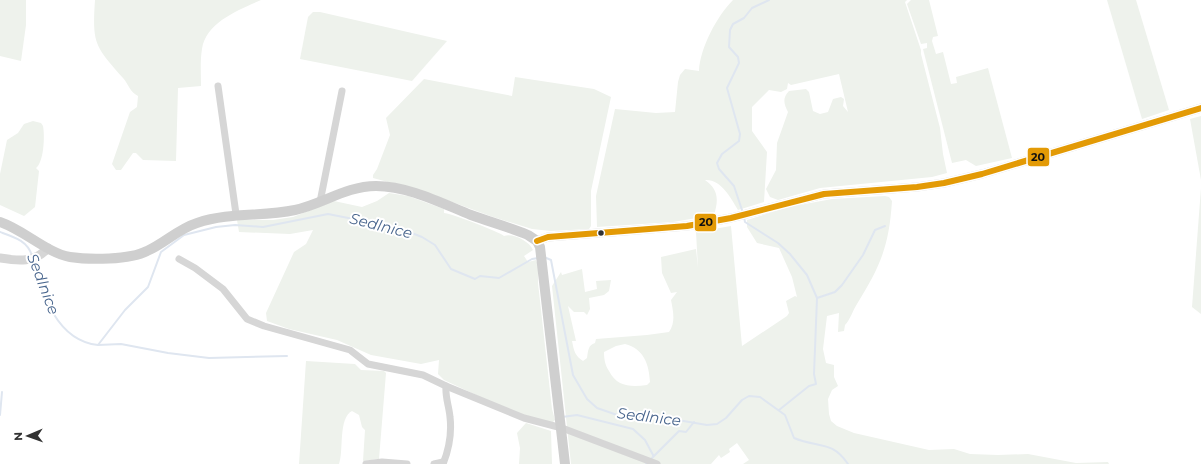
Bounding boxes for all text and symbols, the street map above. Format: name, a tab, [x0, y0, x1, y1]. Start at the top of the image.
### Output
line badge: 20	[1027, 147, 1050, 167]
text: 20	[1031, 150, 1046, 164]
water label: Sedlnice	[348, 209, 414, 242]
line badge: 20	[694, 213, 717, 232]
text: 20	[699, 215, 714, 229]
unlabelled marker	[596, 228, 606, 238]
water label: Sedlnice	[23, 251, 64, 317]
water label: Sedlnice	[616, 403, 682, 430]
north arrow	[8, 416, 48, 456]
text: N	[11, 432, 25, 441]

